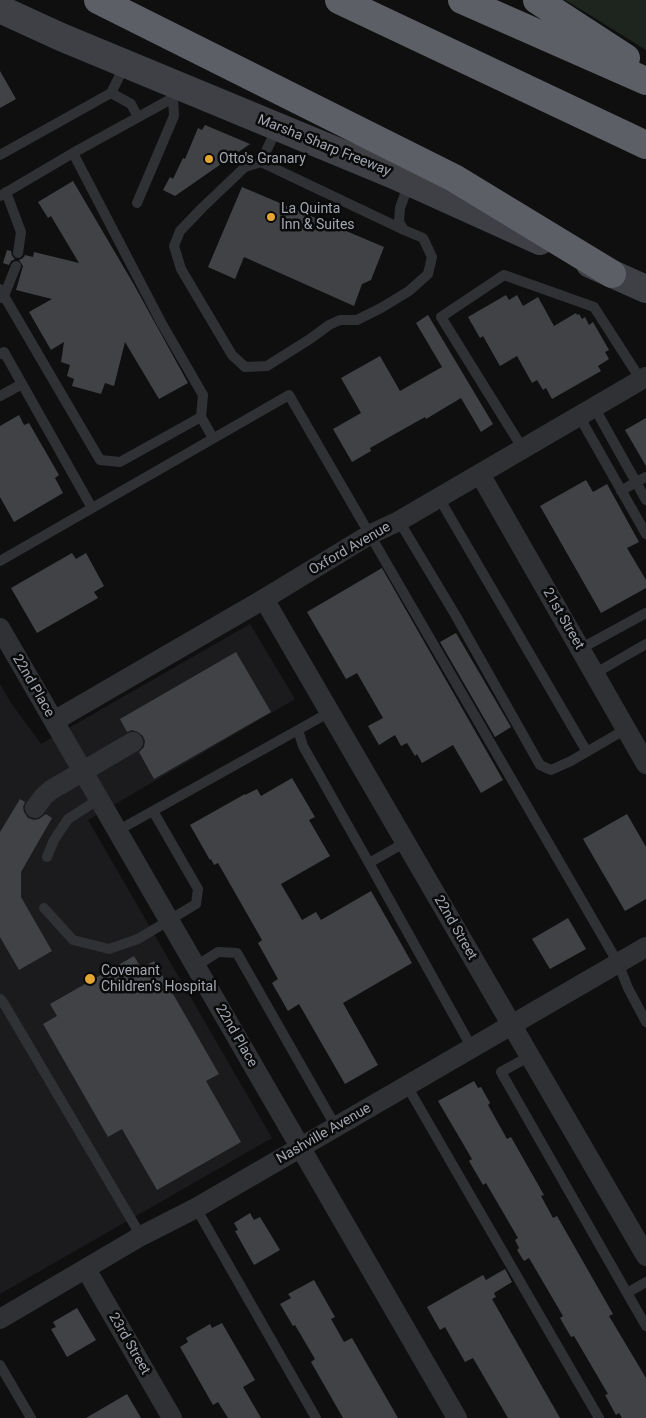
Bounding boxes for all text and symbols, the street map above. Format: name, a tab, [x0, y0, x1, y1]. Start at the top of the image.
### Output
street label: Marsha Sharp Freeway	[255, 112, 393, 180]
place label: Otto's Granary	[219, 151, 306, 167]
marker: Otto's Granary	[203, 153, 215, 165]
place label: La Quinta Inn & Suites	[281, 201, 355, 233]
marker: La Quinta Inn & Suites	[265, 211, 277, 223]
street label: Oxford Avenue	[306, 519, 394, 579]
street label: 21st Street	[539, 585, 587, 653]
street label: 22nd Place	[8, 652, 58, 720]
street label: 22nd Street	[430, 893, 480, 963]
place label: Covenant Children’s Hospital	[101, 963, 217, 996]
marker: Covenant Children’s Hospital	[83, 972, 97, 986]
street label: 22nd Place	[211, 1002, 261, 1070]
street label: Nashville Avenue	[274, 1100, 374, 1168]
street label: 23rd Street	[105, 1310, 153, 1378]

